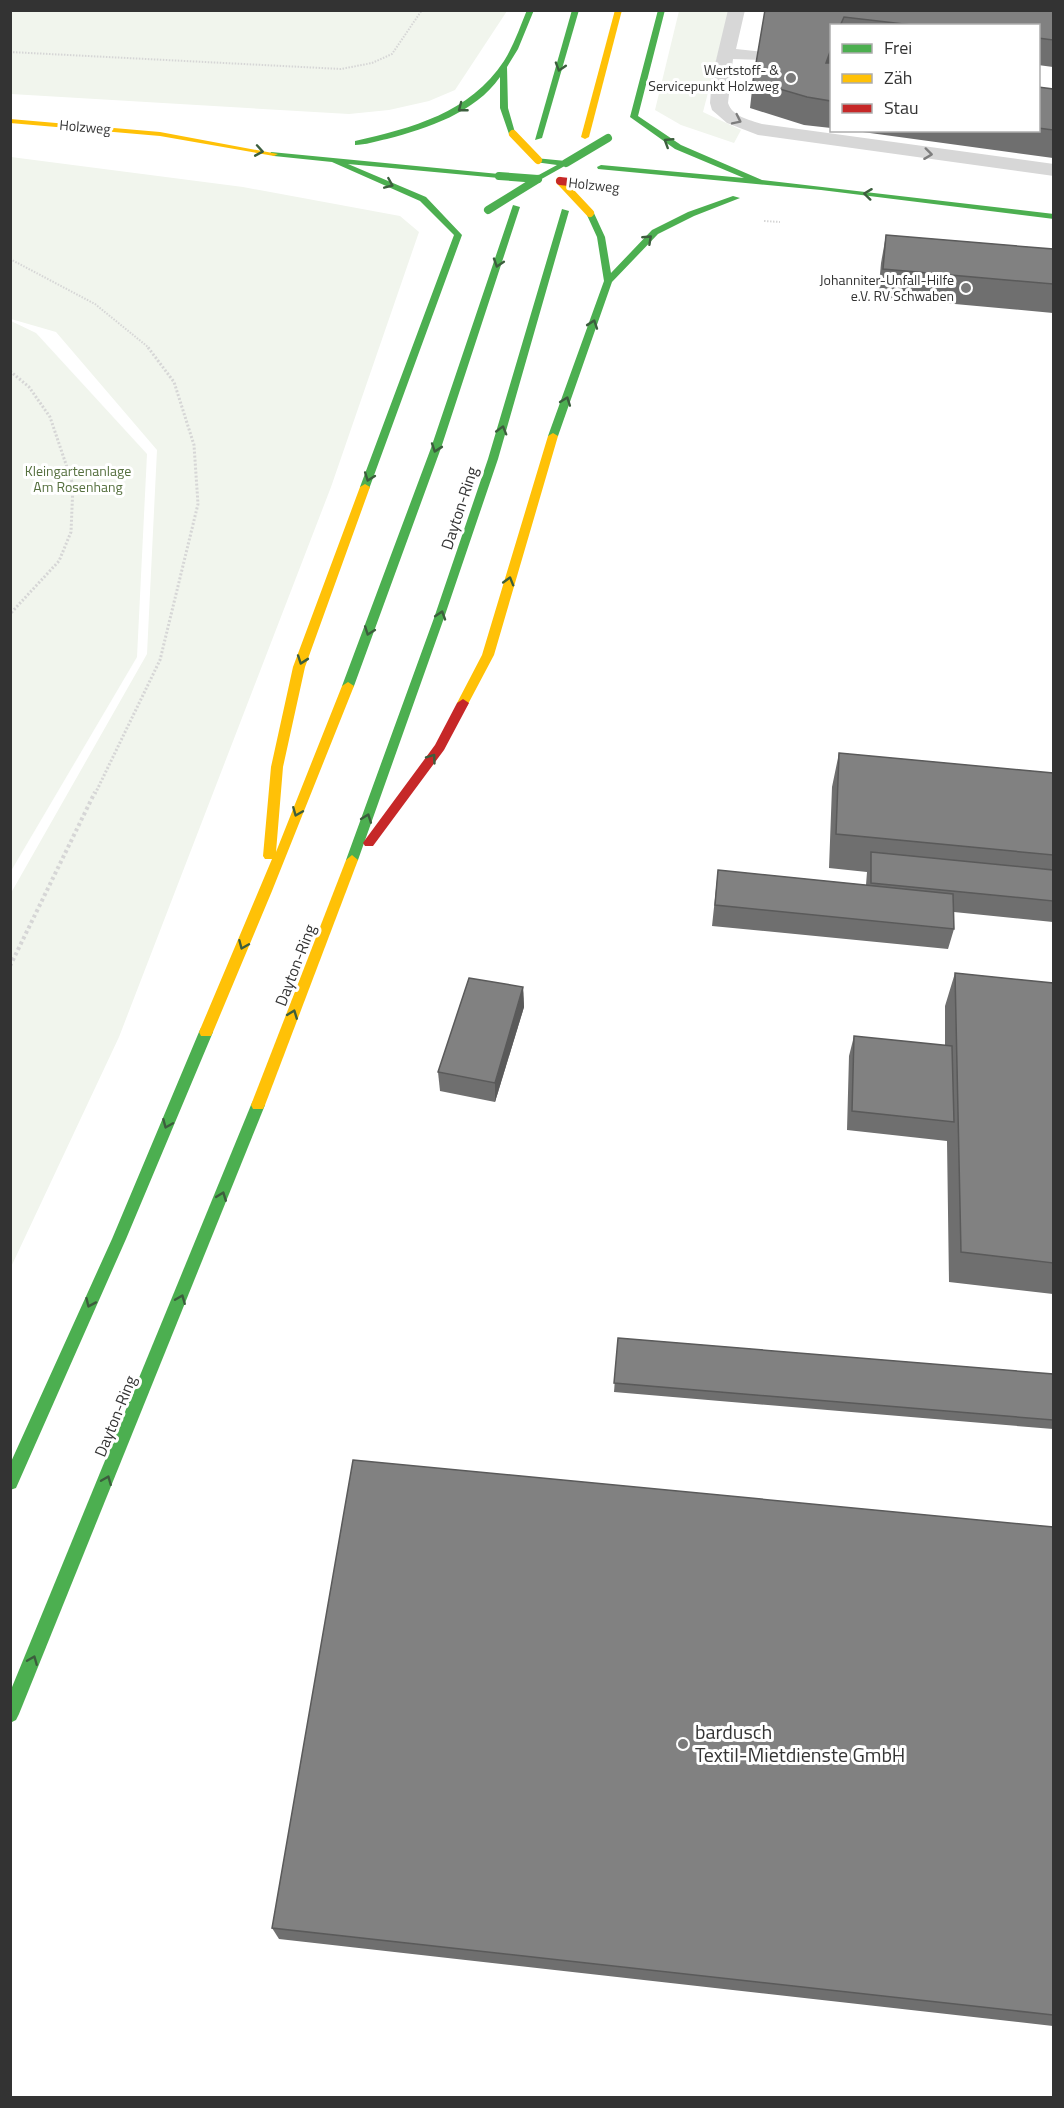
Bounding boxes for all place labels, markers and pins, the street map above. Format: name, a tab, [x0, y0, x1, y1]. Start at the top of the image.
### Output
place label: Wertstoff- & Servicepunkt Holzweg	[648, 59, 779, 96]
marker: Wertstoff- & Servicepunkt Holzweg	[784, 71, 798, 85]
place label: Johanniter-Unfall-Hilfe e.V. RV Schwaben	[820, 269, 954, 306]
marker: Johanniter-Unfall-Hilfe e.V. RV Schwaben	[959, 281, 973, 295]
place label: bardusch Textil-Mietdienste GmbH	[695, 1716, 905, 1770]
marker: bardusch Textil-Mietdienste GmbH	[676, 1737, 690, 1751]

